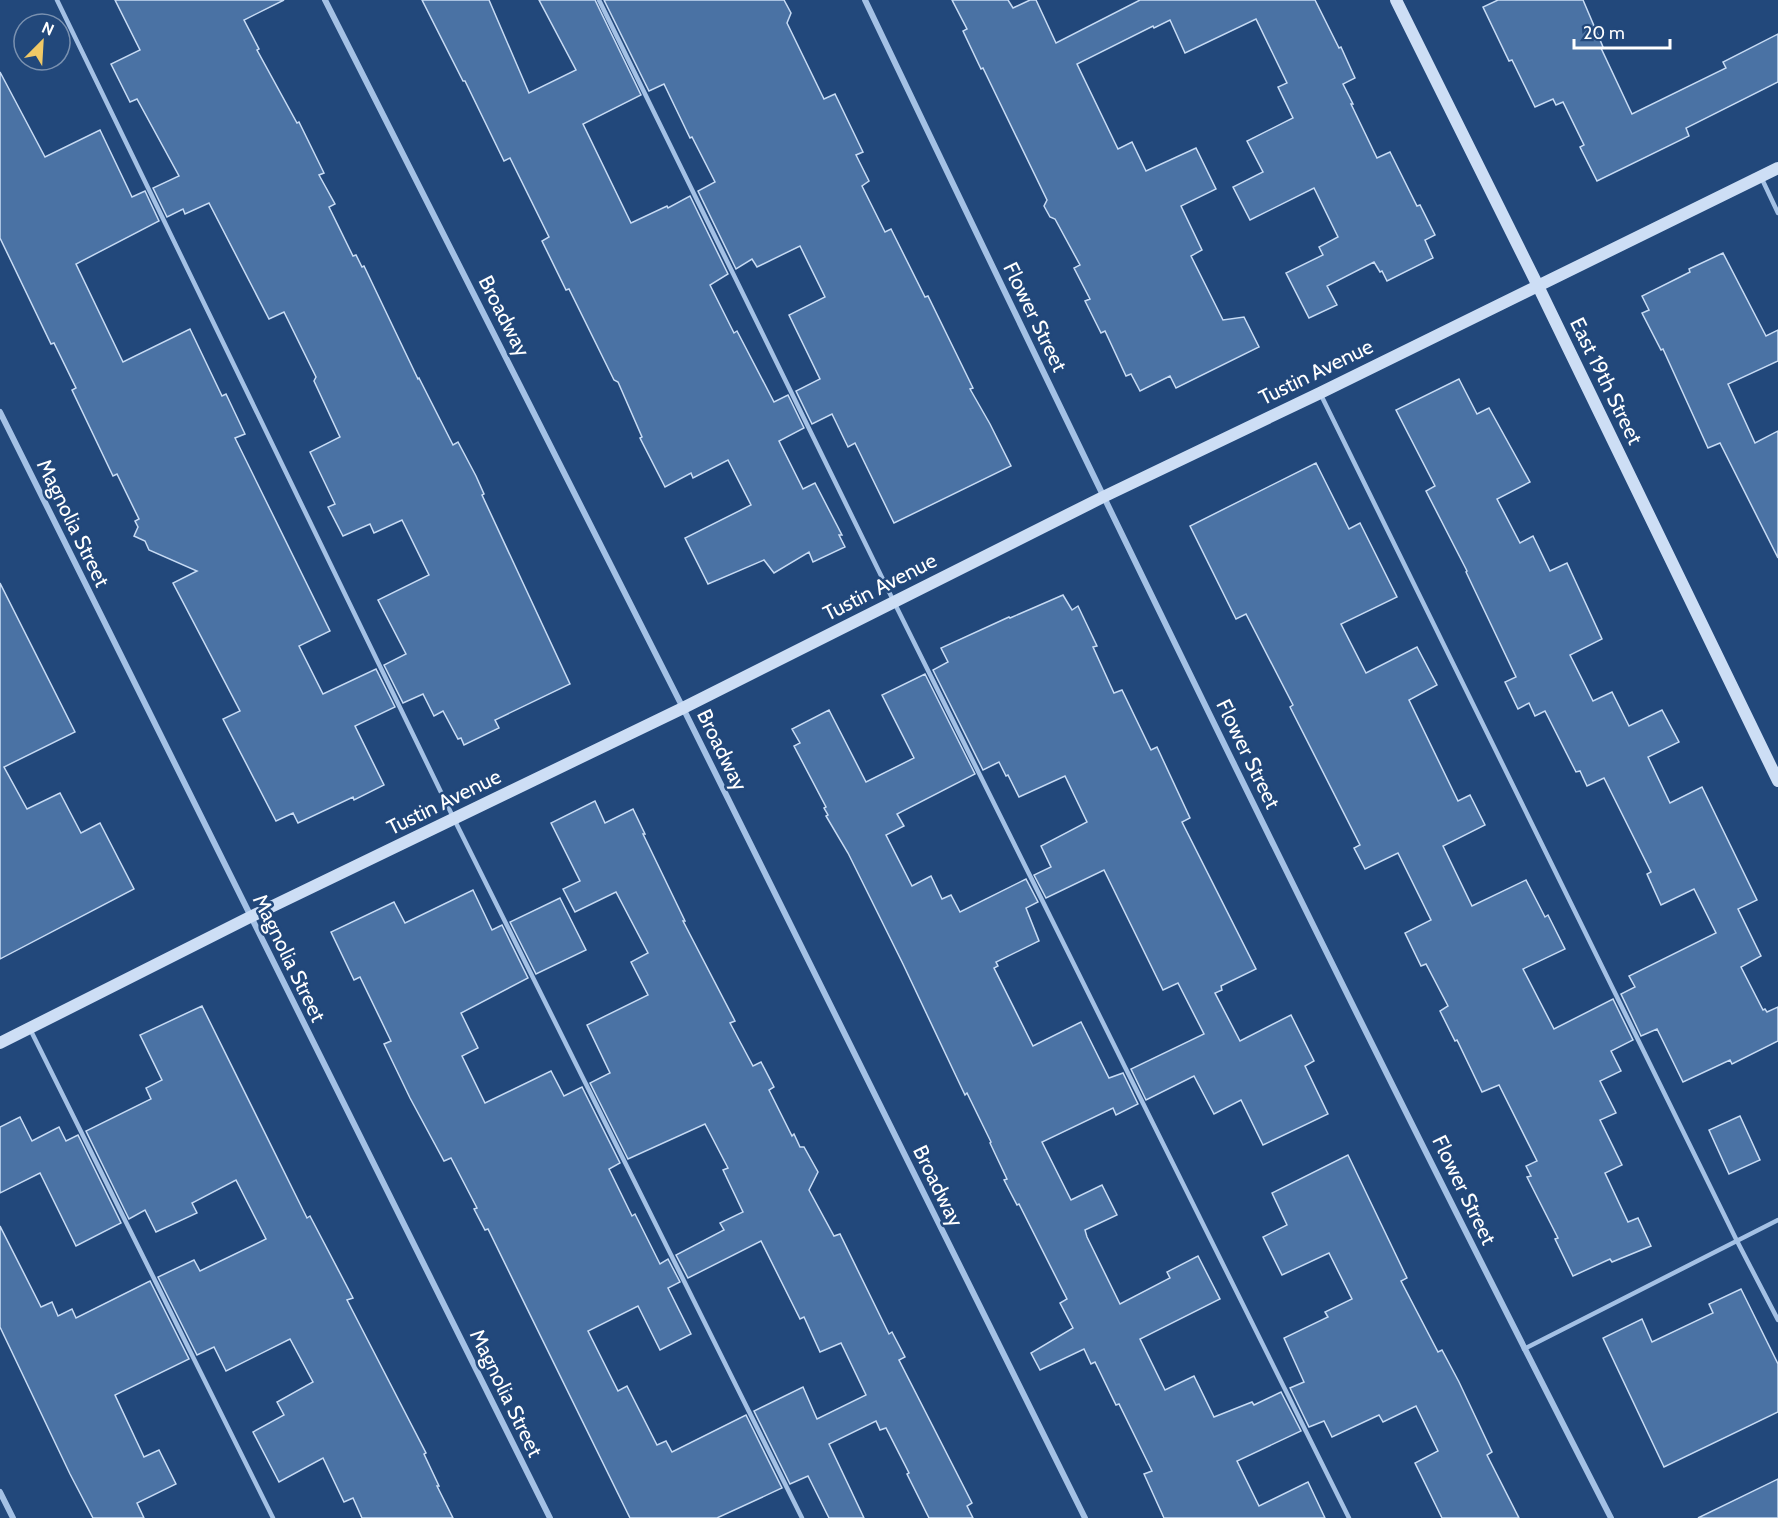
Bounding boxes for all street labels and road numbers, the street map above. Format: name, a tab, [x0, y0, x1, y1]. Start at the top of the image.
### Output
street label: Flower Street	[998, 258, 1073, 376]
street label: Broadway	[473, 271, 536, 361]
street label: East 19th Street	[1565, 313, 1648, 448]
street label: Tustin Avenue	[1255, 333, 1377, 410]
street label: Magnolia Street	[32, 455, 115, 591]
street label: Tustin Avenue	[819, 547, 941, 626]
street label: Flower Street	[1211, 695, 1286, 813]
street label: Broadway	[692, 705, 753, 795]
street label: Tustin Avenue	[383, 763, 505, 840]
street label: Magnolia Street	[248, 890, 331, 1026]
street label: Flower Street	[1427, 1131, 1502, 1249]
street label: Broadway	[908, 1141, 969, 1231]
street label: Magnolia Street	[465, 1325, 548, 1461]

